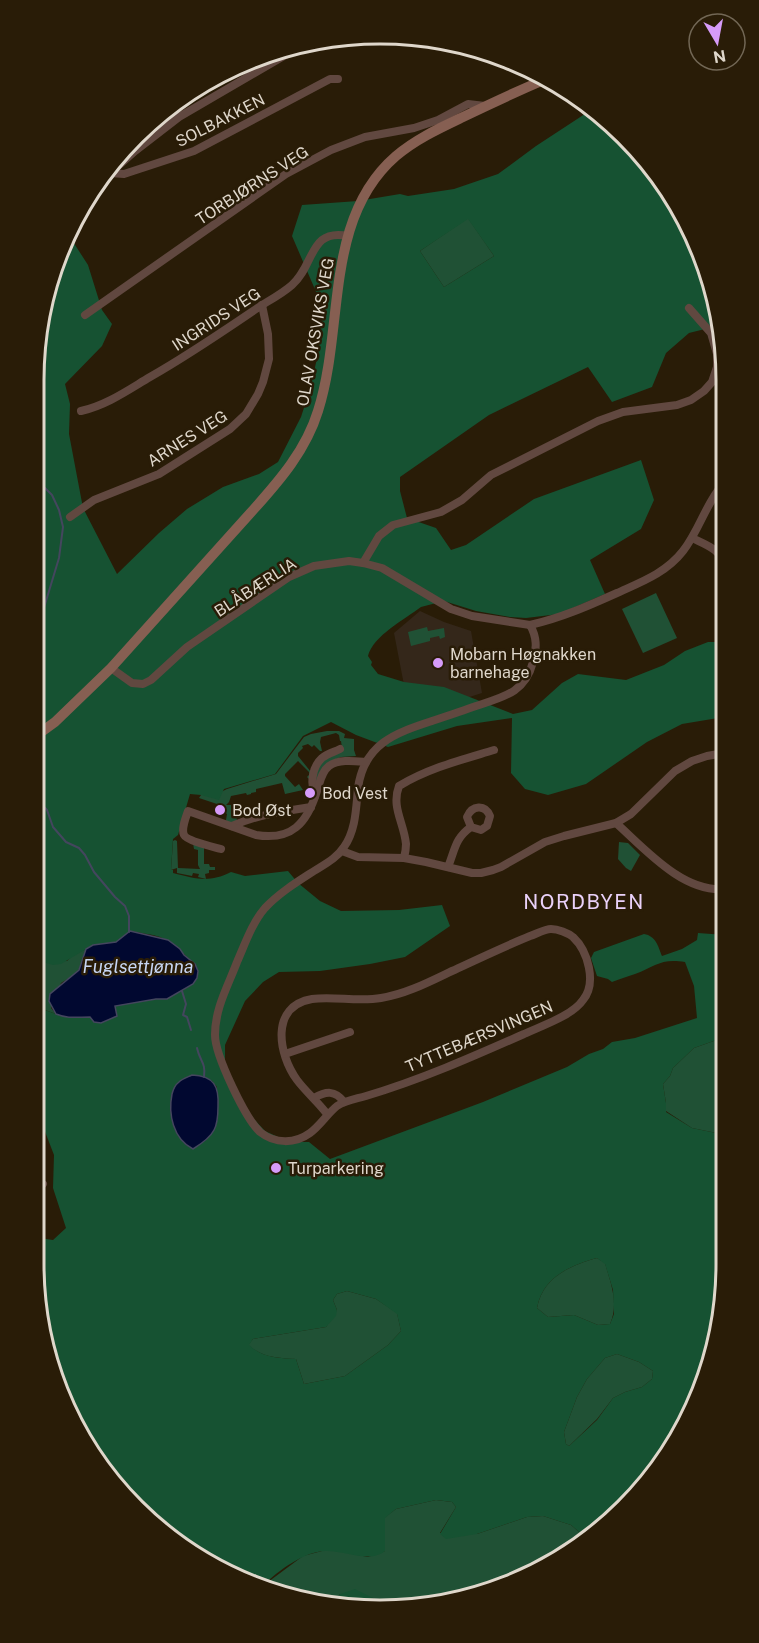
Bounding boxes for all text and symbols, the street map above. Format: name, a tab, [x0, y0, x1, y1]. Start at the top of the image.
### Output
north arrow	[687, 12, 747, 72]
text: N	[712, 46, 727, 67]
street label: SOLBAKKEN	[173, 90, 268, 151]
street label: TORBJØRNS VEG	[192, 142, 312, 229]
street label: OLAV OKSVIKS VEG	[293, 256, 338, 408]
street label: INGRIDS VEG	[169, 284, 264, 355]
street label: ARNES VEG	[144, 406, 231, 471]
street label: BLÅBÆRLIA	[210, 552, 300, 621]
place label: Mobarn Høgnakken barnehage	[450, 645, 596, 682]
marker: Mobarn Høgnakken barnehage	[431, 656, 445, 670]
place label: Bod Vest	[322, 784, 388, 803]
marker: Bod Vest	[303, 786, 317, 800]
place label: Bod Øst	[232, 801, 291, 820]
marker: Bod Øst	[213, 803, 227, 817]
district label: NORDBYEN	[523, 890, 645, 914]
water label: Fuglsettjønna	[83, 956, 193, 977]
street label: TYTTEBÆRSVINGEN	[403, 997, 556, 1076]
place label: Turparkering	[288, 1159, 384, 1178]
marker: Turparkering	[269, 1161, 283, 1175]

